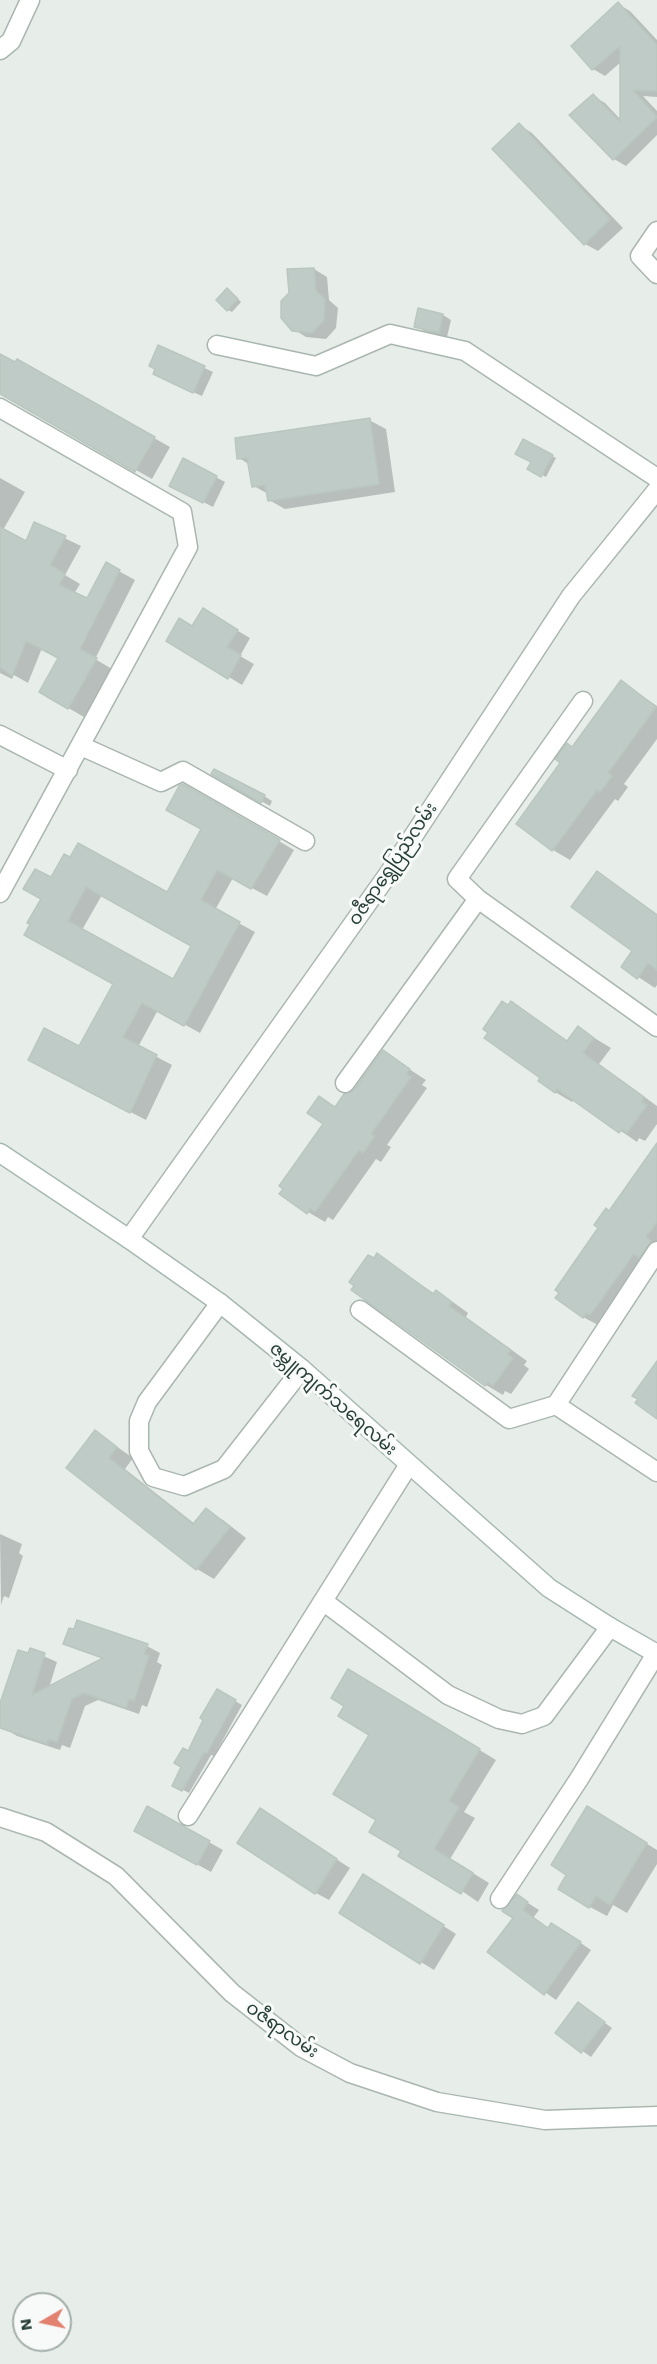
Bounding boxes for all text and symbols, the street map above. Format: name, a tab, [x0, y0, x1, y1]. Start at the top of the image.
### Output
street label: ဝဇီရာရွှေပြည်လမ်း	[344, 798, 442, 930]
street label: ဇမ္ဘူကျက်သရေလမ်း	[265, 1338, 401, 1460]
street label: ဝဇီရာလမ်း	[242, 1997, 322, 2063]
north arrow	[12, 2292, 72, 2352]
text: N	[15, 2317, 36, 2332]

